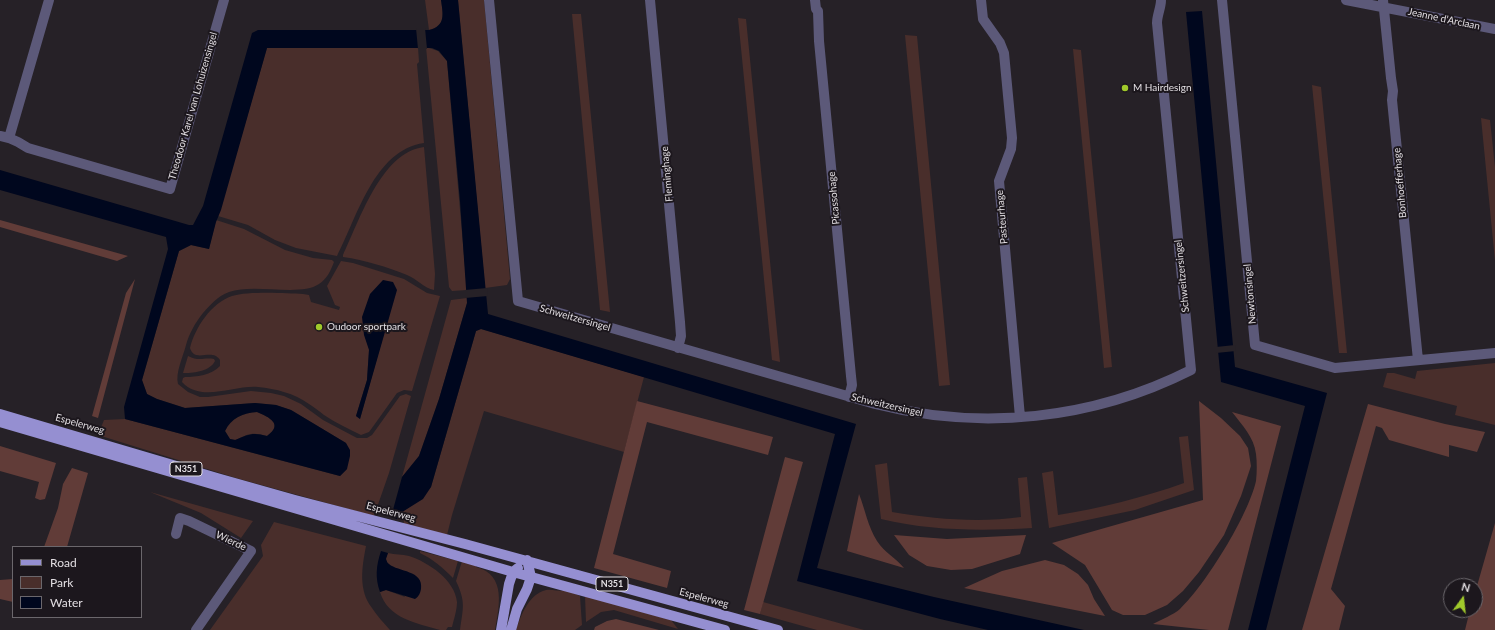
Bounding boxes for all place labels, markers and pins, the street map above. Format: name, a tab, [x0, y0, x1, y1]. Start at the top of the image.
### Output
place label: M Hairdesign	[1133, 82, 1192, 94]
marker: M Hairdesign	[1120, 83, 1130, 93]
place label: Oudoor sportpark	[327, 321, 406, 333]
marker: Oudoor sportpark	[314, 322, 324, 332]

